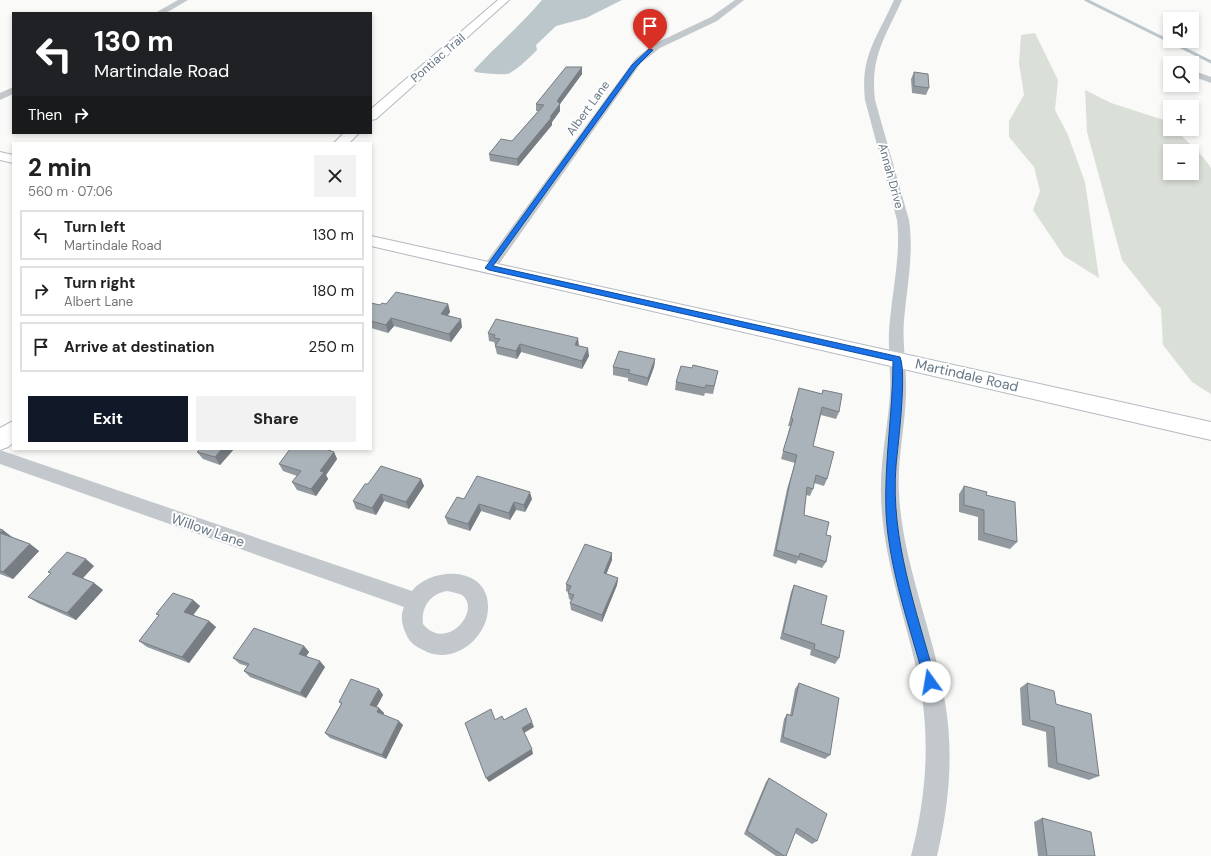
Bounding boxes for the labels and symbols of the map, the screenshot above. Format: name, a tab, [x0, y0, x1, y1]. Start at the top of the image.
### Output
pin	[633, 9, 667, 50]
street label: Pontiac Trail	[407, 30, 469, 86]
street label: Albert Lane	[563, 77, 613, 139]
street label: Annah Drive	[875, 142, 907, 211]
street label: Martindale Road	[914, 354, 1020, 396]
street label: Willow Lane	[169, 509, 247, 551]
position arrow	[909, 661, 951, 703]

